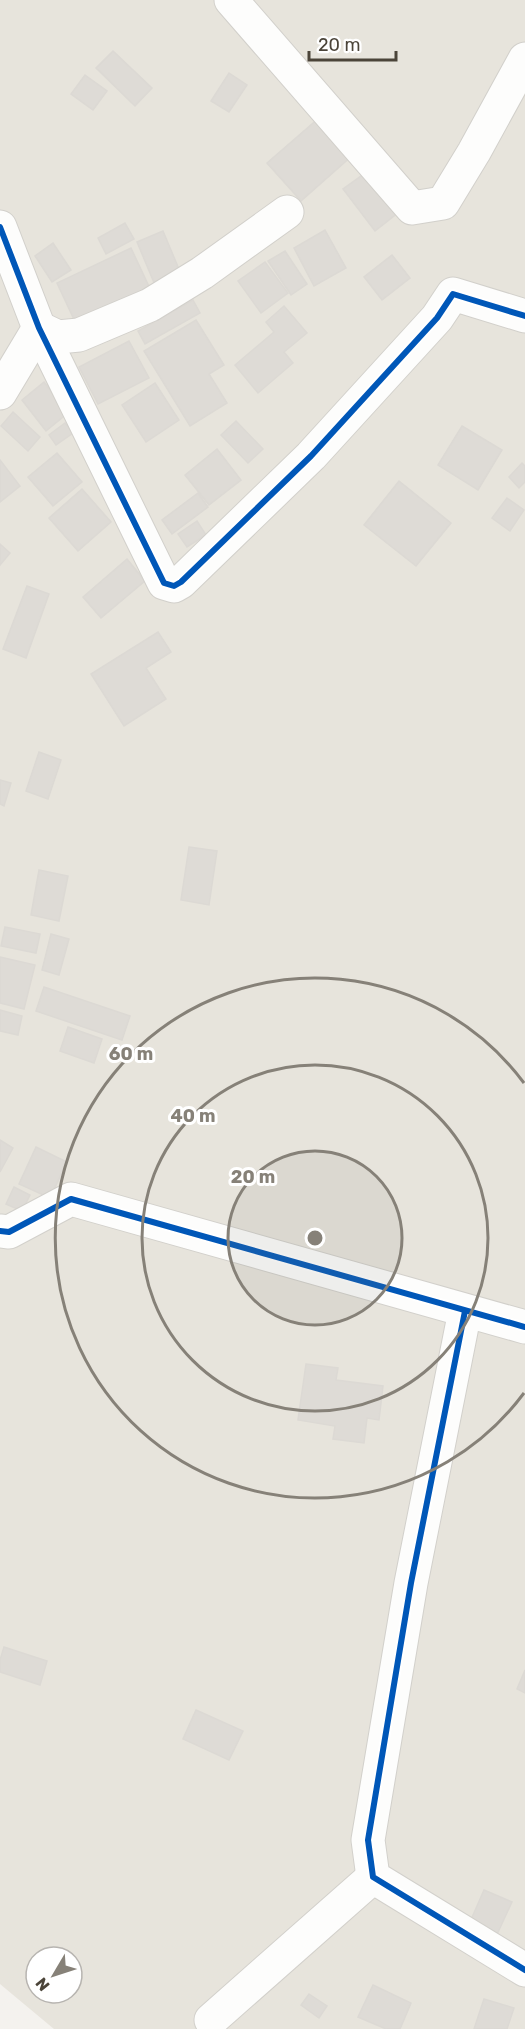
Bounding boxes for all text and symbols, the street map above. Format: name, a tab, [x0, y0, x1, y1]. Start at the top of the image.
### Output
scale bar	[309, 24, 396, 62]
text: 20 m	[318, 34, 360, 56]
text: 60 m	[109, 1043, 153, 1065]
text: 40 m	[171, 1105, 215, 1127]
text: 20 m	[231, 1166, 275, 1188]
centre of rings	[305, 1228, 325, 1248]
north arrow	[24, 1945, 84, 2005]
text: N	[32, 1974, 54, 1995]

